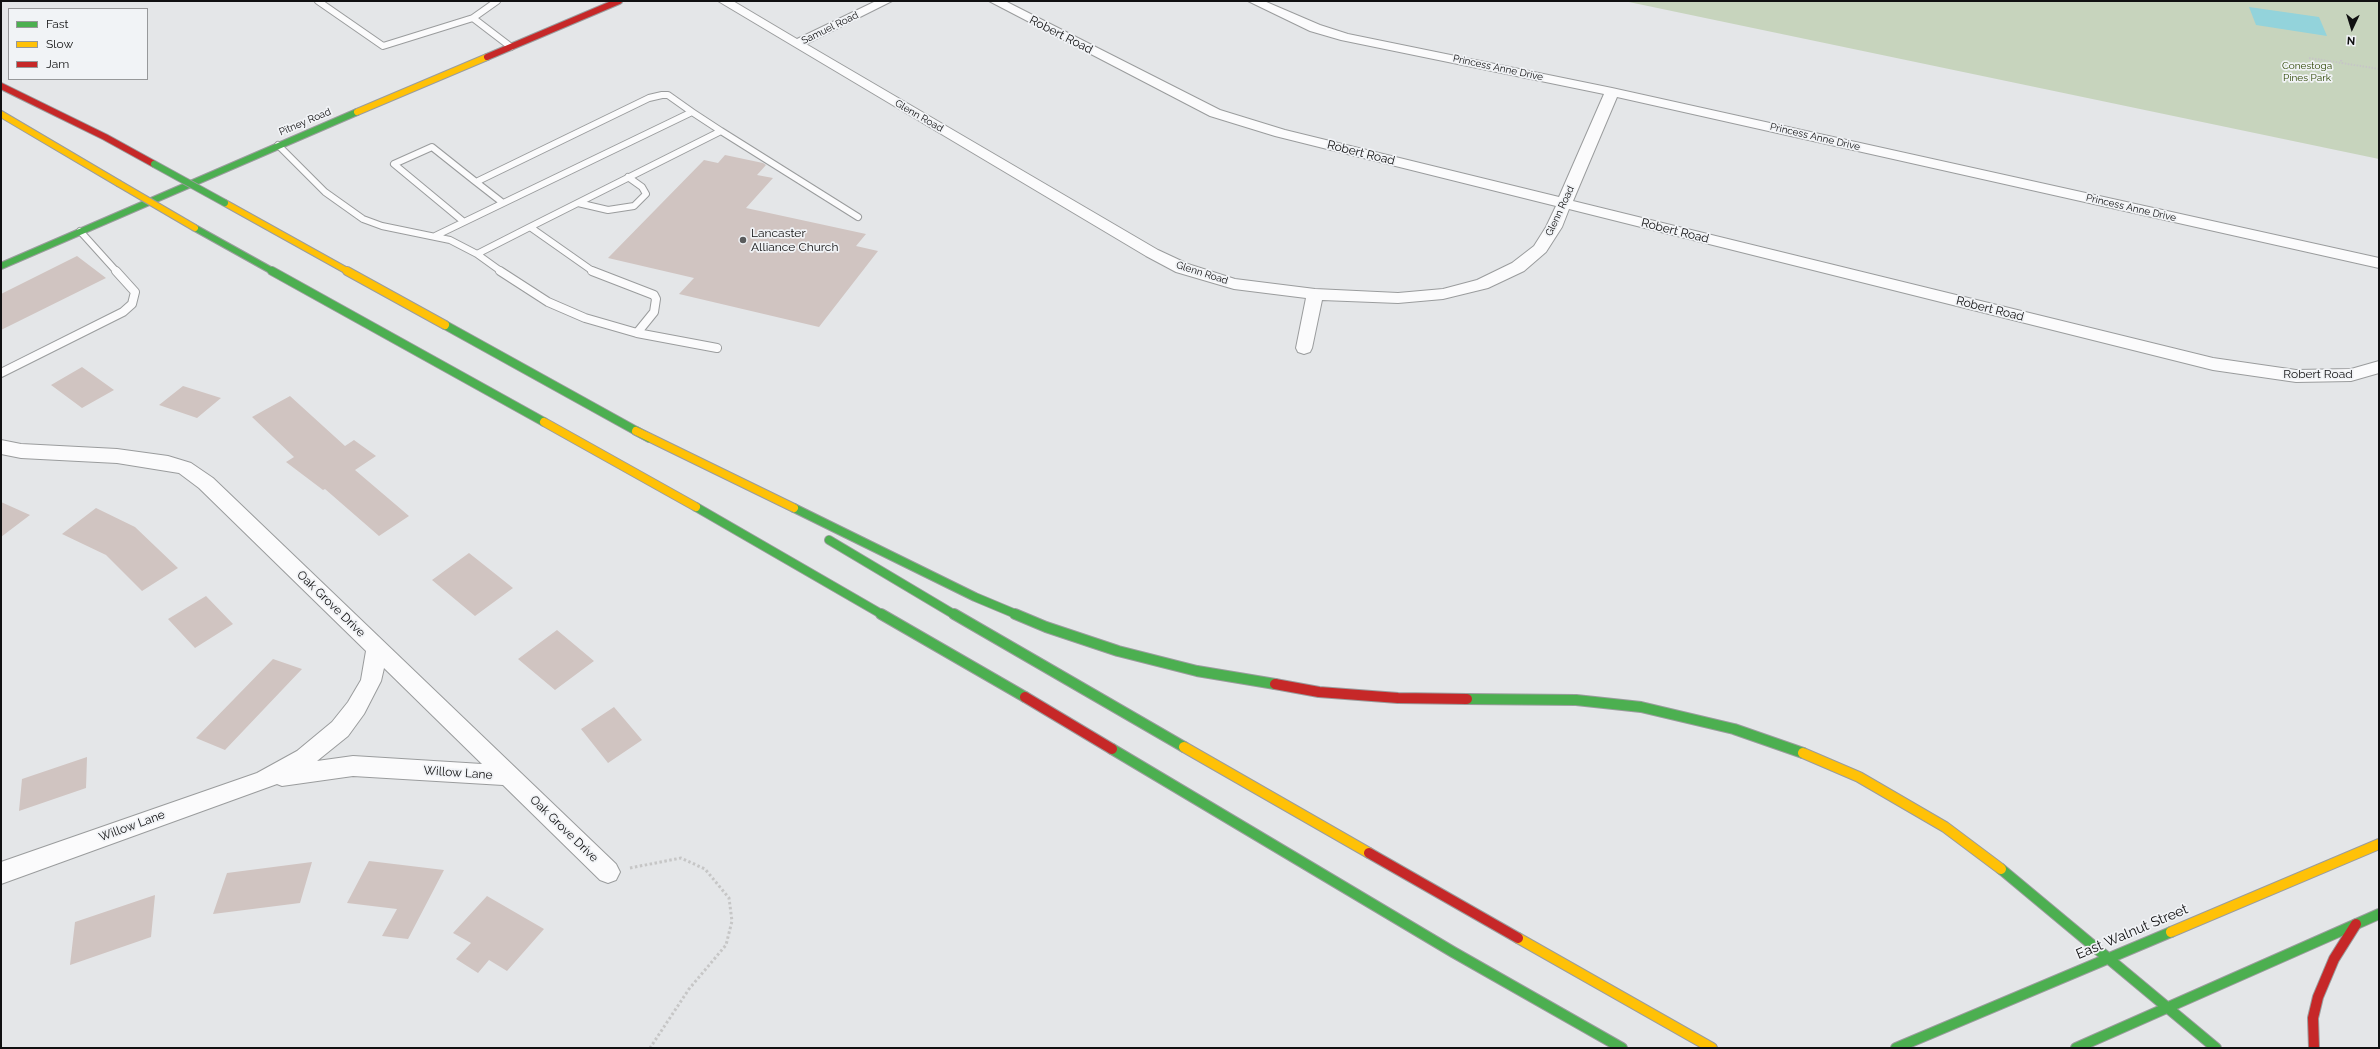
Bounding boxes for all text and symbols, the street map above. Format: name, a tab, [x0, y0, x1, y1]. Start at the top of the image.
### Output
legend	[8, 8, 148, 80]
north arrow	[2332, 8, 2372, 48]
street label: Samuel Road	[800, 9, 860, 47]
street label: Robert Road	[1027, 13, 1095, 57]
text: Fast	[46, 17, 69, 31]
text: N	[2346, 34, 2356, 47]
text: Slow	[46, 37, 73, 51]
street label: Princess Anne Drive	[1452, 53, 1544, 83]
text: Jam	[46, 57, 69, 71]
park label: Conestoga Pines Park	[2282, 60, 2332, 84]
street label: Glenn Road	[893, 97, 945, 135]
street label: Pitney Road	[277, 106, 333, 138]
street label: Princess Anne Drive	[1769, 121, 1861, 153]
street label: Robert Road	[1326, 138, 1396, 168]
street label: Glenn Road	[1543, 184, 1577, 238]
street label: Princess Anne Drive	[2085, 192, 2177, 224]
street label: Robert Road	[1640, 216, 1710, 246]
place label: Lancaster Alliance Church	[751, 226, 838, 254]
marker: Lancaster Alliance Church	[738, 235, 748, 245]
street label: Glenn Road	[1174, 259, 1230, 287]
street label: Robert Road	[1955, 294, 2025, 324]
street label: Robert Road	[2283, 367, 2353, 381]
street label: Oak Grove Drive	[294, 568, 368, 640]
street label: Willow Lane	[423, 763, 493, 783]
street label: Oak Grove Drive	[527, 793, 601, 865]
street label: Willow Lane	[97, 807, 167, 845]
street label: East Walnut Street	[2073, 901, 2191, 963]

